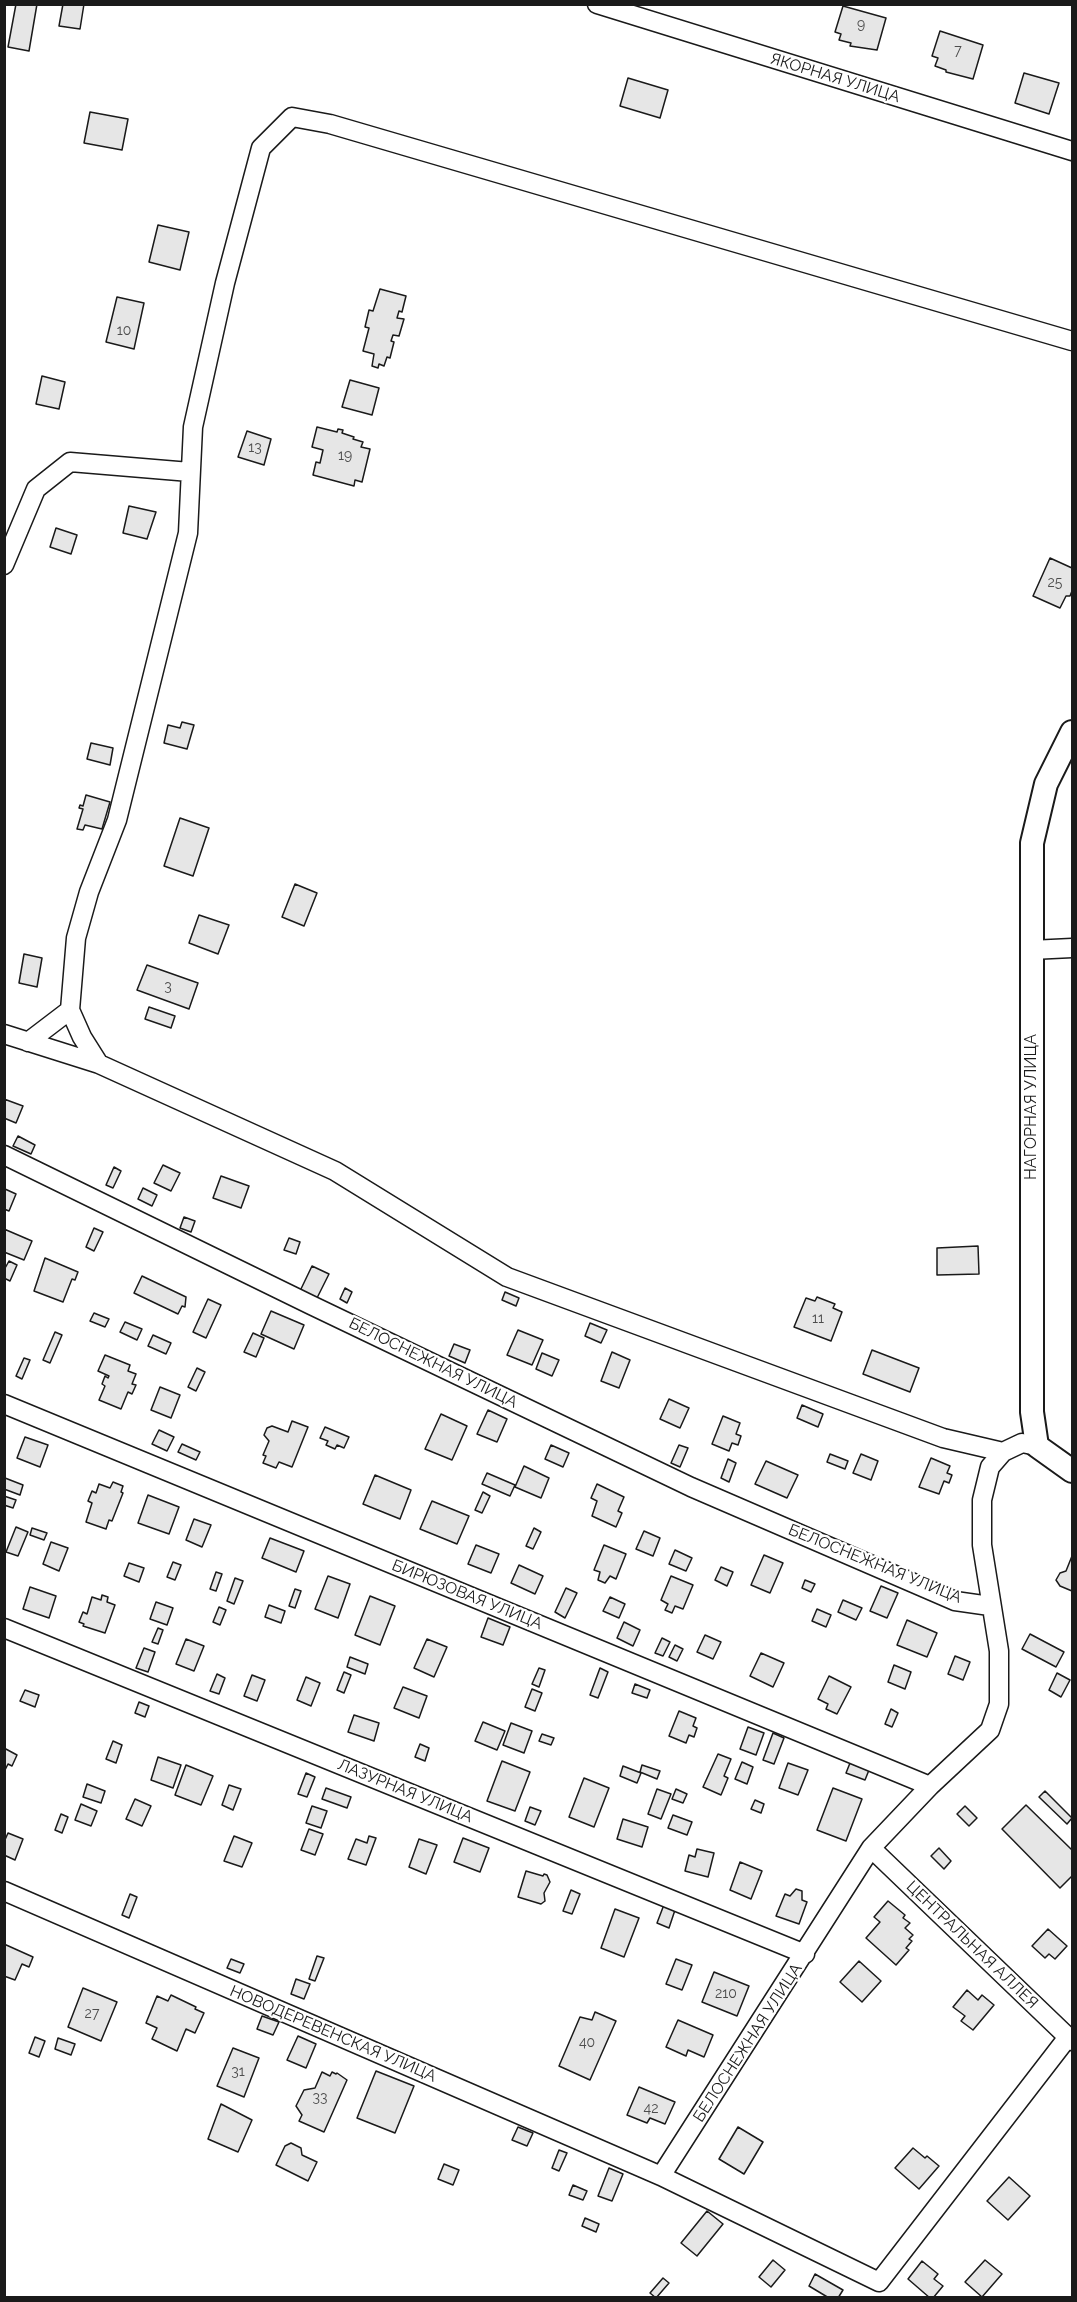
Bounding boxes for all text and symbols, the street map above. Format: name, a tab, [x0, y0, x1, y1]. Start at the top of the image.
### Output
house number: 9	[857, 17, 865, 33]
house number: 7	[954, 43, 962, 59]
street label: ЯКОРНАЯ УЛИЦА	[768, 49, 902, 107]
house number: 10	[117, 323, 131, 339]
house number: 13	[248, 440, 262, 456]
house number: 19	[338, 448, 352, 464]
house number: 25	[1048, 575, 1062, 591]
house number: 3	[164, 979, 172, 995]
street label: НАГОРНАЯ УЛИЦА	[1021, 1034, 1041, 1180]
house number: 11	[812, 1311, 824, 1327]
street label: БЕЛОСНЕЖНАЯ УЛИЦА	[346, 1314, 520, 1412]
street label: БЕЛОСНЕЖНАЯ УЛИЦА	[786, 1520, 964, 1608]
street label: БИРЮЗОВАЯ УЛИЦА	[389, 1556, 545, 1634]
street label: ЛАЗУРНАЯ УЛИЦА	[335, 1755, 475, 1827]
street label: ЦЕНТРАЛЬНАЯ АЛЛЕЯ	[902, 1877, 1042, 2013]
street label: БЕЛОСНЕЖНАЯ УЛИЦА	[690, 1960, 806, 2126]
street label: НОВОДЕРЕВЕНСКАЯ УЛИЦА	[227, 1982, 439, 2086]
house number: 210	[715, 1986, 737, 2002]
house number: 27	[85, 2006, 99, 2022]
house number: 40	[579, 2035, 595, 2051]
house number: 31	[231, 2064, 245, 2080]
house number: 33	[313, 2090, 327, 2106]
house number: 42	[644, 2101, 658, 2117]

